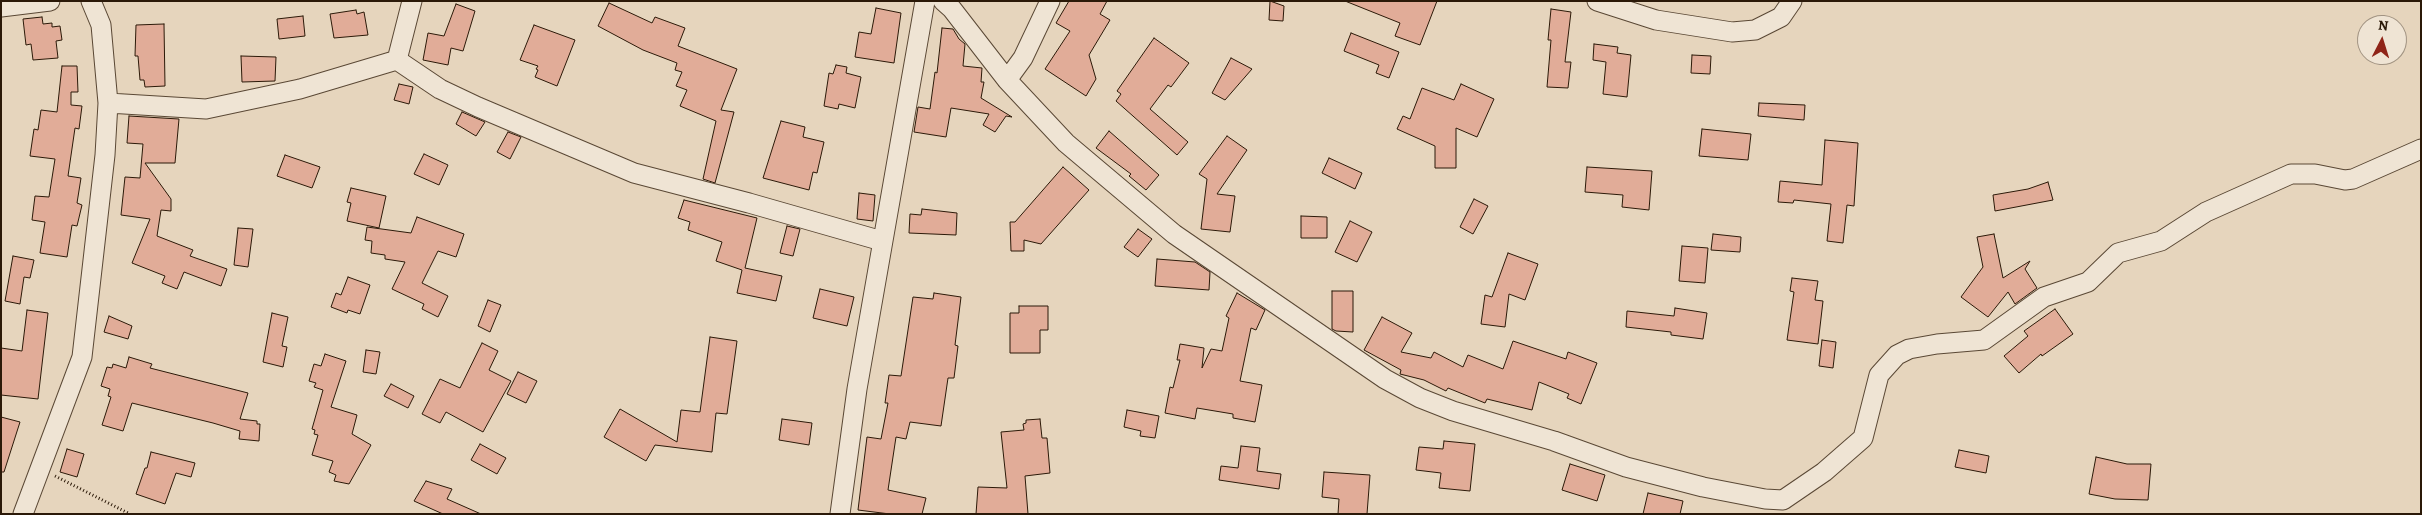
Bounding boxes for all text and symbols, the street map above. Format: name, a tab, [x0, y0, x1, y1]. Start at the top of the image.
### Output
north arrow	[2357, 15, 2407, 65]
text: N	[2377, 16, 2389, 35]

